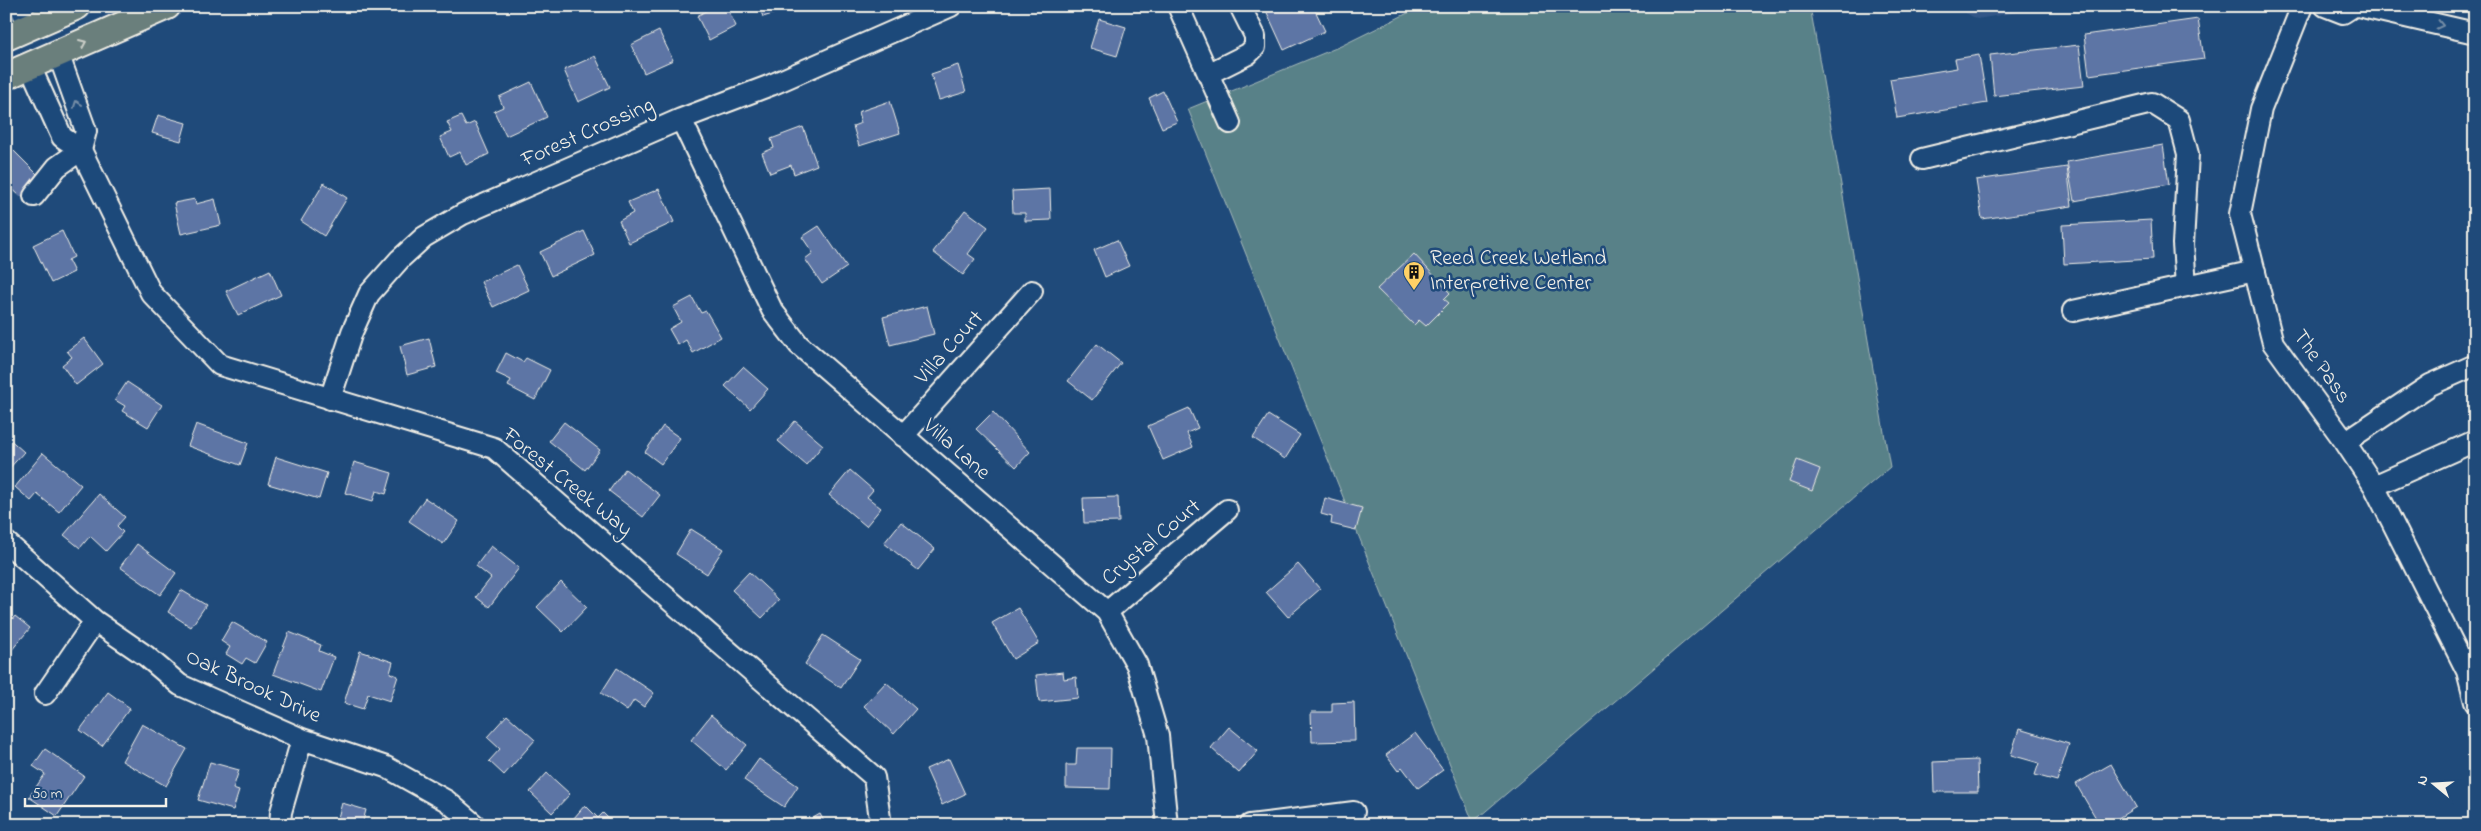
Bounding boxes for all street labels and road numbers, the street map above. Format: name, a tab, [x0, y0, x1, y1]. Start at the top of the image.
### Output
street label: Forest Crossing	[516, 89, 660, 178]
street label: Villa Court	[907, 303, 993, 393]
street label: The Pass	[2284, 323, 2358, 411]
street label: Villa Lane	[914, 411, 997, 489]
street label: Forest Creek Way	[494, 420, 639, 546]
street label: Crystal Court	[1095, 491, 1210, 595]
street label: Oak Brook Drive	[180, 642, 326, 732]

